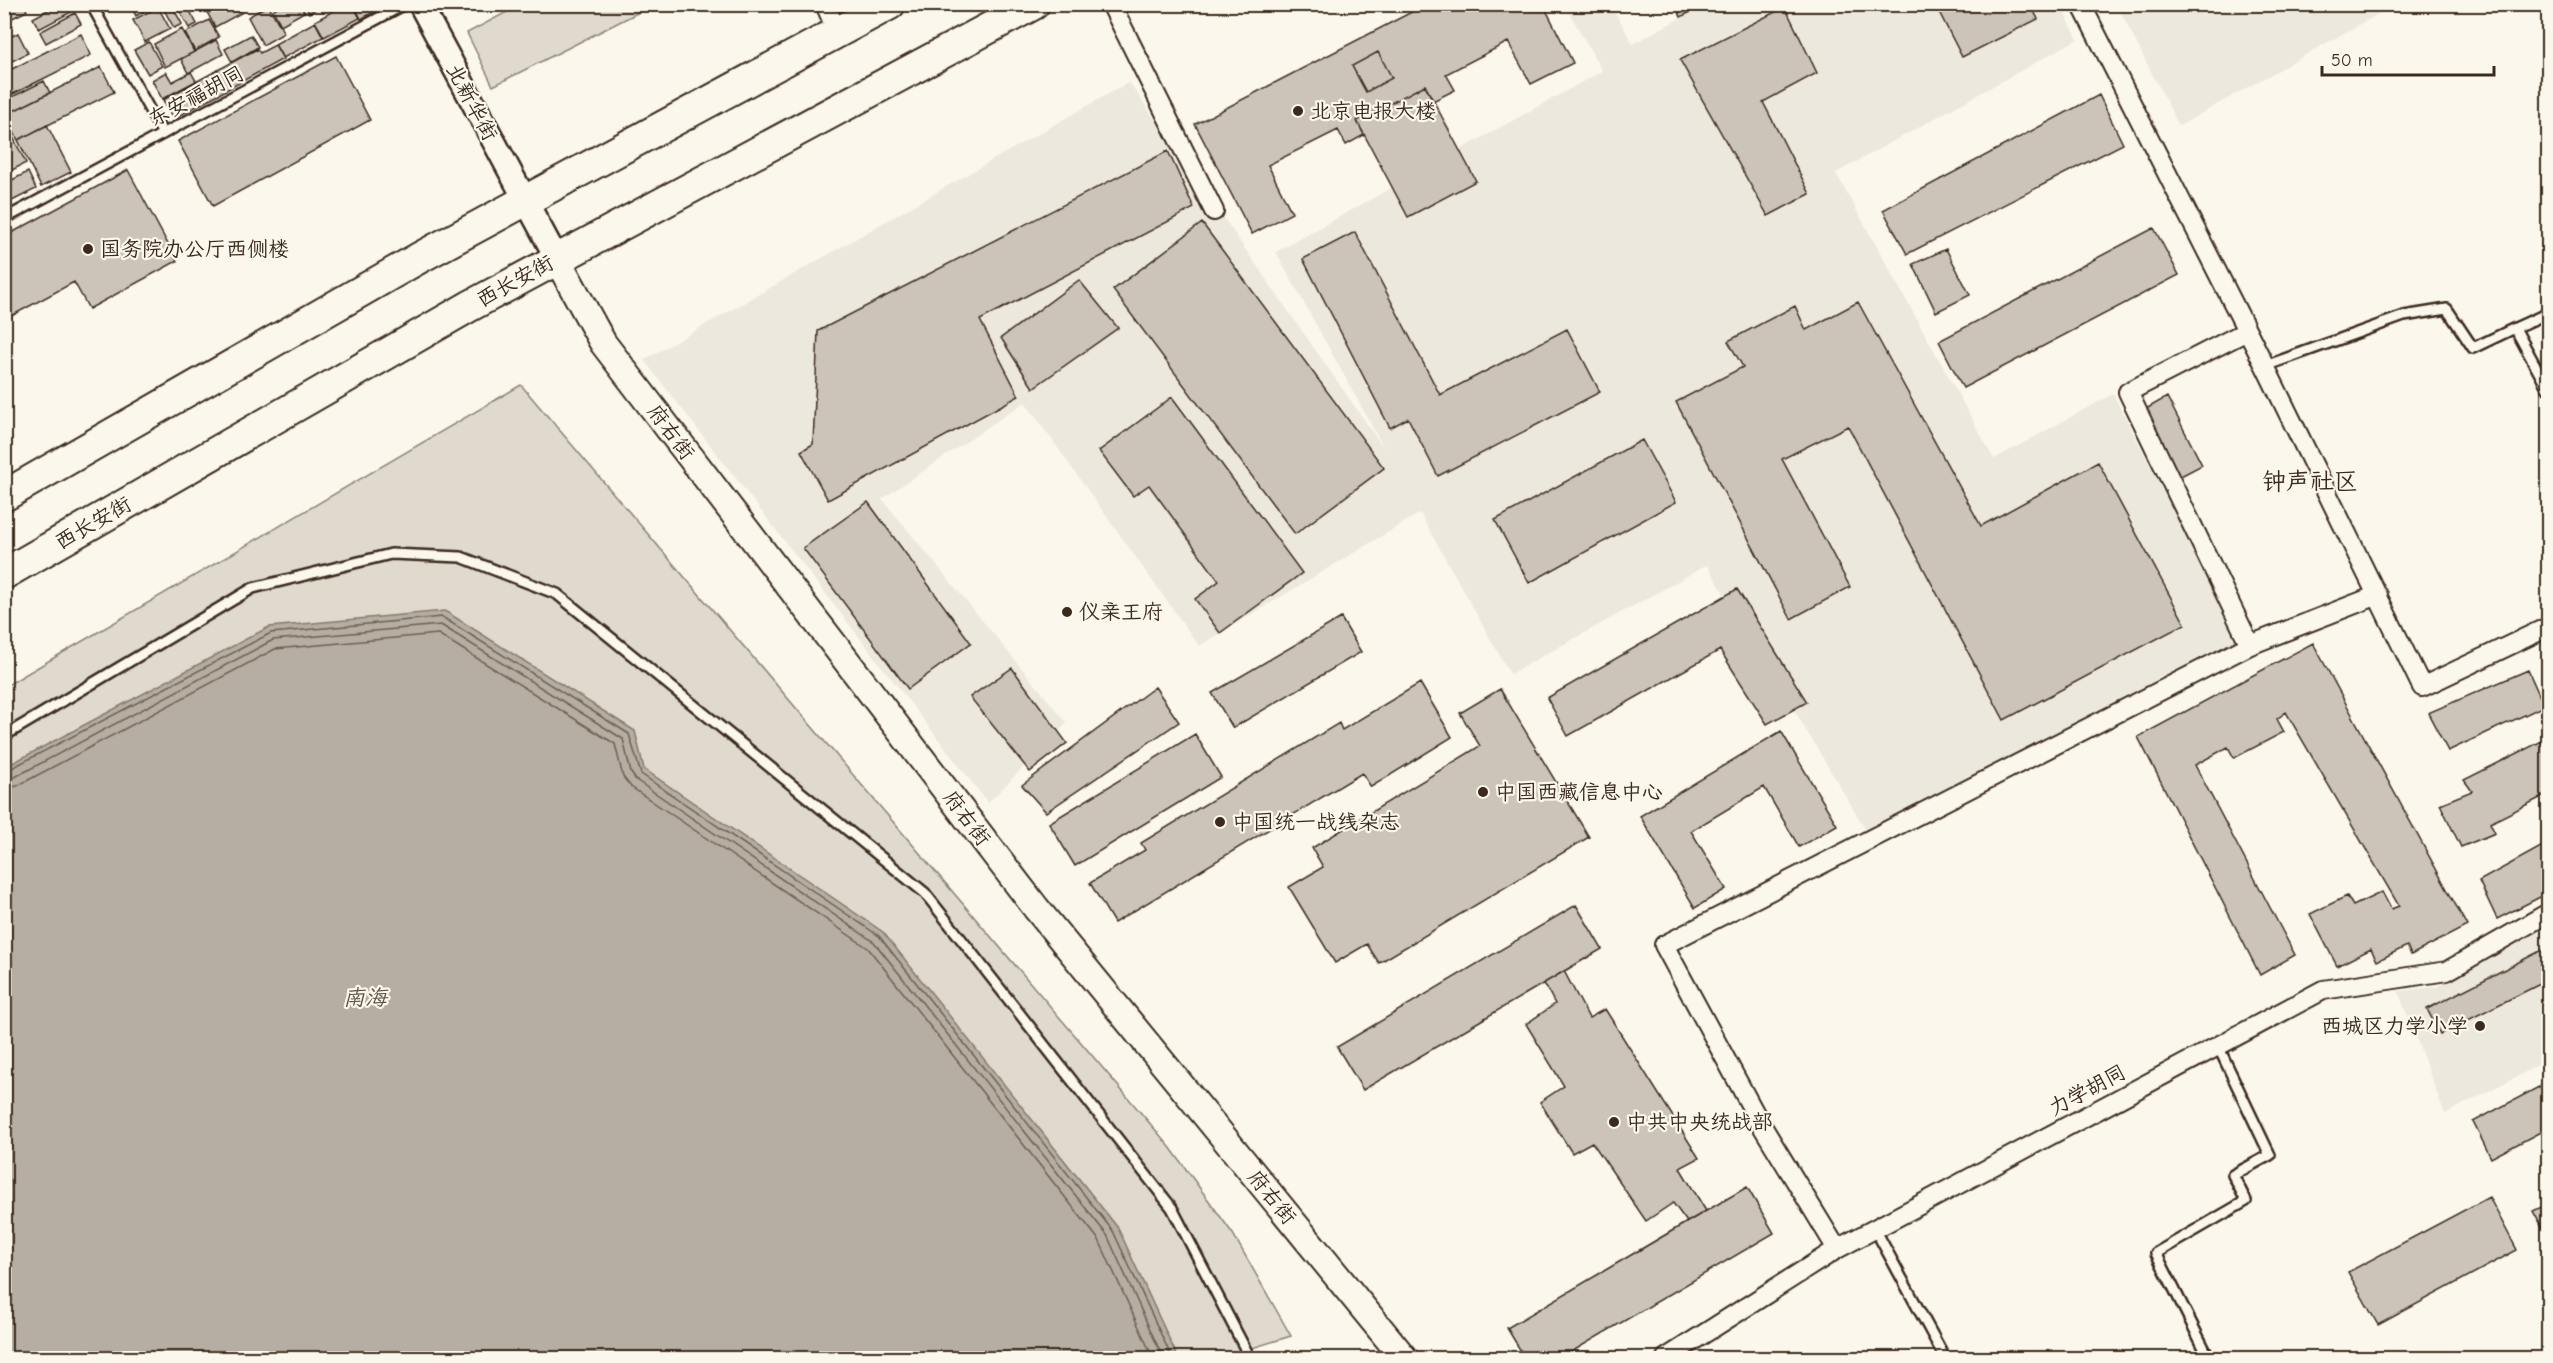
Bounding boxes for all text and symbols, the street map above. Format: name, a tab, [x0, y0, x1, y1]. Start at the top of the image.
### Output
scale bar	[2322, 39, 2494, 77]
text: 50 m	[2331, 50, 2373, 71]
street label: 北新华街	[442, 59, 502, 145]
street label: 东安福胡同	[144, 61, 248, 131]
place label: 北京电报大楼	[1310, 99, 1436, 123]
marker: 北京电报大楼	[1291, 104, 1305, 118]
place label: 国务院办公厅西侧楼	[100, 237, 289, 261]
marker: 国务院办公厅西侧楼	[81, 242, 95, 256]
street label: 西长安街	[472, 250, 558, 312]
street label: 府右街	[642, 400, 700, 464]
district label: 钟声社区	[2262, 467, 2358, 495]
street label: 西长安街	[51, 492, 135, 554]
place label: 仪亲王府	[1079, 600, 1163, 624]
marker: 仪亲王府	[1060, 605, 1074, 619]
place label: 中国西藏信息中心	[1495, 780, 1663, 804]
marker: 中国西藏信息中心	[1476, 785, 1490, 799]
street label: 府右街	[938, 786, 996, 850]
place label: 中国统一战线杂志	[1232, 810, 1400, 834]
marker: 中国统一战线杂志	[1213, 815, 1227, 829]
water label: 南海	[343, 985, 389, 1011]
place label: 西城区力学小学	[2321, 1014, 2468, 1038]
marker: 西城区力学小学	[2473, 1019, 2487, 1033]
street label: 力学胡同	[2044, 1060, 2130, 1120]
place label: 中共中央统战部	[1626, 1110, 1773, 1134]
marker: 中共中央统战部	[1607, 1115, 1621, 1129]
street label: 府右街	[1243, 1165, 1301, 1229]

